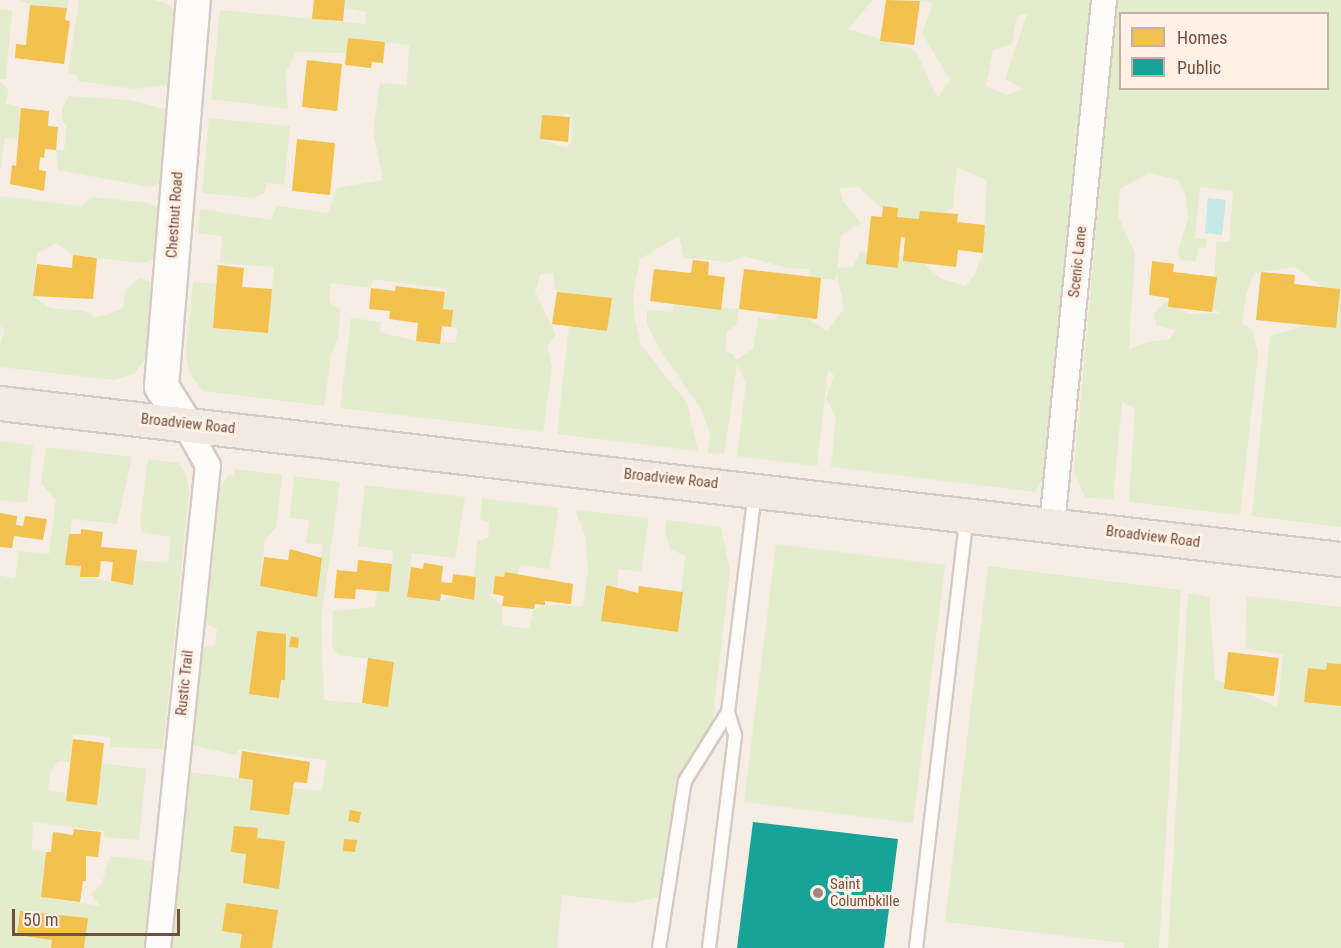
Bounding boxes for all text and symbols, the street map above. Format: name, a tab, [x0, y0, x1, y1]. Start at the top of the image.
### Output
legend	[1119, 12, 1329, 90]
text: Homes	[1177, 27, 1227, 48]
text: Public	[1177, 57, 1221, 78]
street label: Chestnut Road	[163, 171, 187, 259]
street label: Scenic Lane	[1065, 226, 1091, 298]
street label: Broadview Road	[140, 410, 236, 438]
street label: Broadview Road	[623, 465, 719, 493]
street label: Broadview Road	[1105, 522, 1201, 552]
street label: Rustic Trail	[173, 649, 197, 717]
place label: Saint Columbkille	[830, 875, 900, 910]
marker: Saint Columbkille	[811, 886, 825, 900]
scale bar	[15, 897, 183, 935]
text: 50 m	[23, 909, 58, 930]

